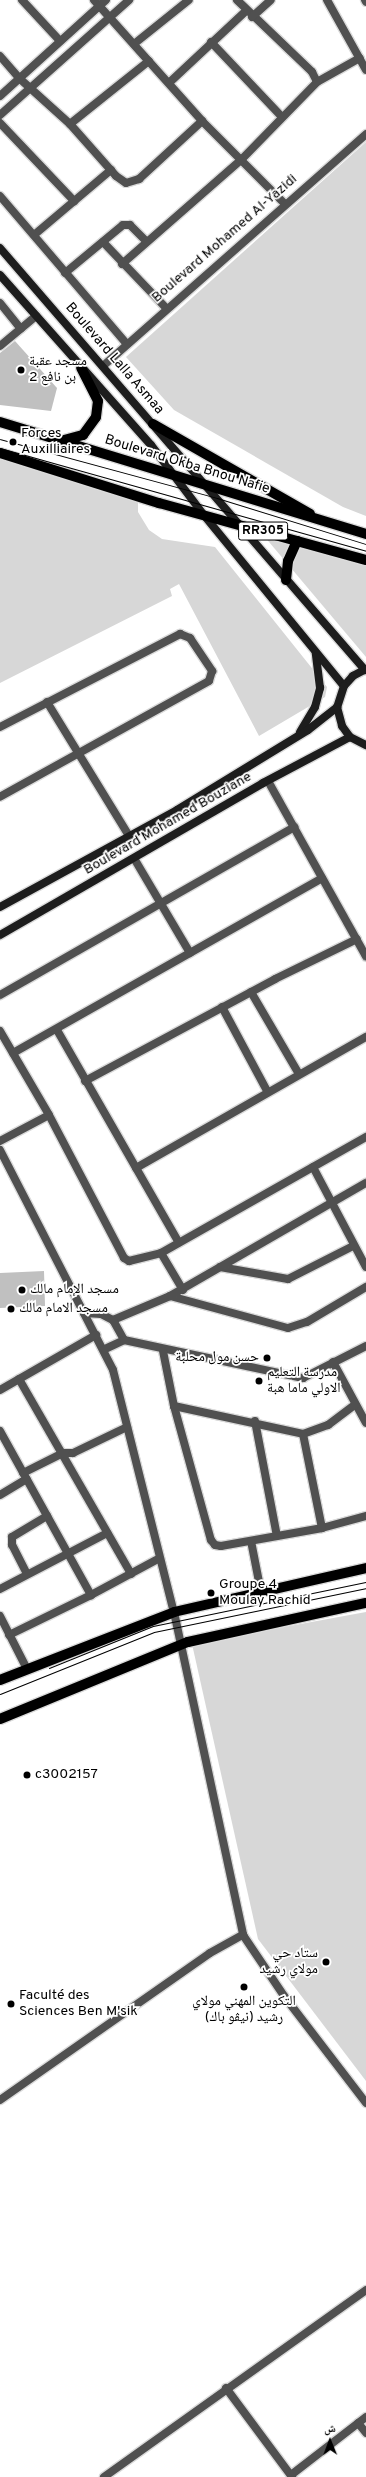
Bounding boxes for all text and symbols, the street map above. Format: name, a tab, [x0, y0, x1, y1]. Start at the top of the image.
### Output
street label: Boulevard Mohamed Al-Yazidi	[149, 171, 301, 307]
street label: Boulevard Lalla Asmaa	[61, 300, 167, 418]
place label: مسجد عقبة بن نافع 2	[29, 354, 87, 386]
marker: مسجد عقبة بن نافع 2	[16, 365, 26, 375]
place label: Forces Auxilliaires	[21, 426, 90, 458]
street label: Boulevard Okba Bnou Nafie	[102, 432, 272, 498]
marker: Forces Auxilliaires	[8, 437, 18, 447]
road number: RR305	[238, 520, 288, 542]
street label: Boulevard Mohamed Bouziane	[81, 769, 255, 879]
place label: مسجد الإمام مالك	[30, 1282, 119, 1298]
marker: مسجد الإمام مالك	[17, 1285, 27, 1295]
place label: مسجد الامام مالك	[19, 1301, 108, 1317]
marker: مسجد الامام مالك	[6, 1304, 16, 1314]
place label: حسن مول محلبة	[175, 1350, 259, 1366]
marker: حسن مول محلبة	[262, 1353, 272, 1363]
place label: مدرسة التعليم الاولي ماما هبة	[267, 1365, 341, 1398]
marker: مدرسة التعليم الاولي ماما هبة	[254, 1376, 264, 1386]
place label: Groupe 4 Moulay Rachid	[219, 1577, 311, 1610]
marker: Groupe 4 Moulay Rachid	[206, 1588, 216, 1598]
place label: c3002157	[35, 1767, 98, 1783]
marker: c3002157	[22, 1770, 32, 1780]
place label: ستاد حي مولاي رشيد	[260, 1946, 318, 1978]
marker: ستاد حي مولاي رشيد	[321, 1957, 331, 1967]
marker: التكوين المهني مولاي رشيد (نيڤو باك)	[239, 1982, 249, 1992]
place label: Faculté des Sciences Ben M'sik	[19, 1988, 138, 2020]
place label: التكوين المهني مولاي رشيد (نيڤو باك)	[192, 1994, 296, 2026]
marker: Faculté des Sciences Ben M'sik	[6, 1999, 16, 2009]
north arrow	[310, 2421, 350, 2461]
text: ش	[324, 2422, 336, 2436]

